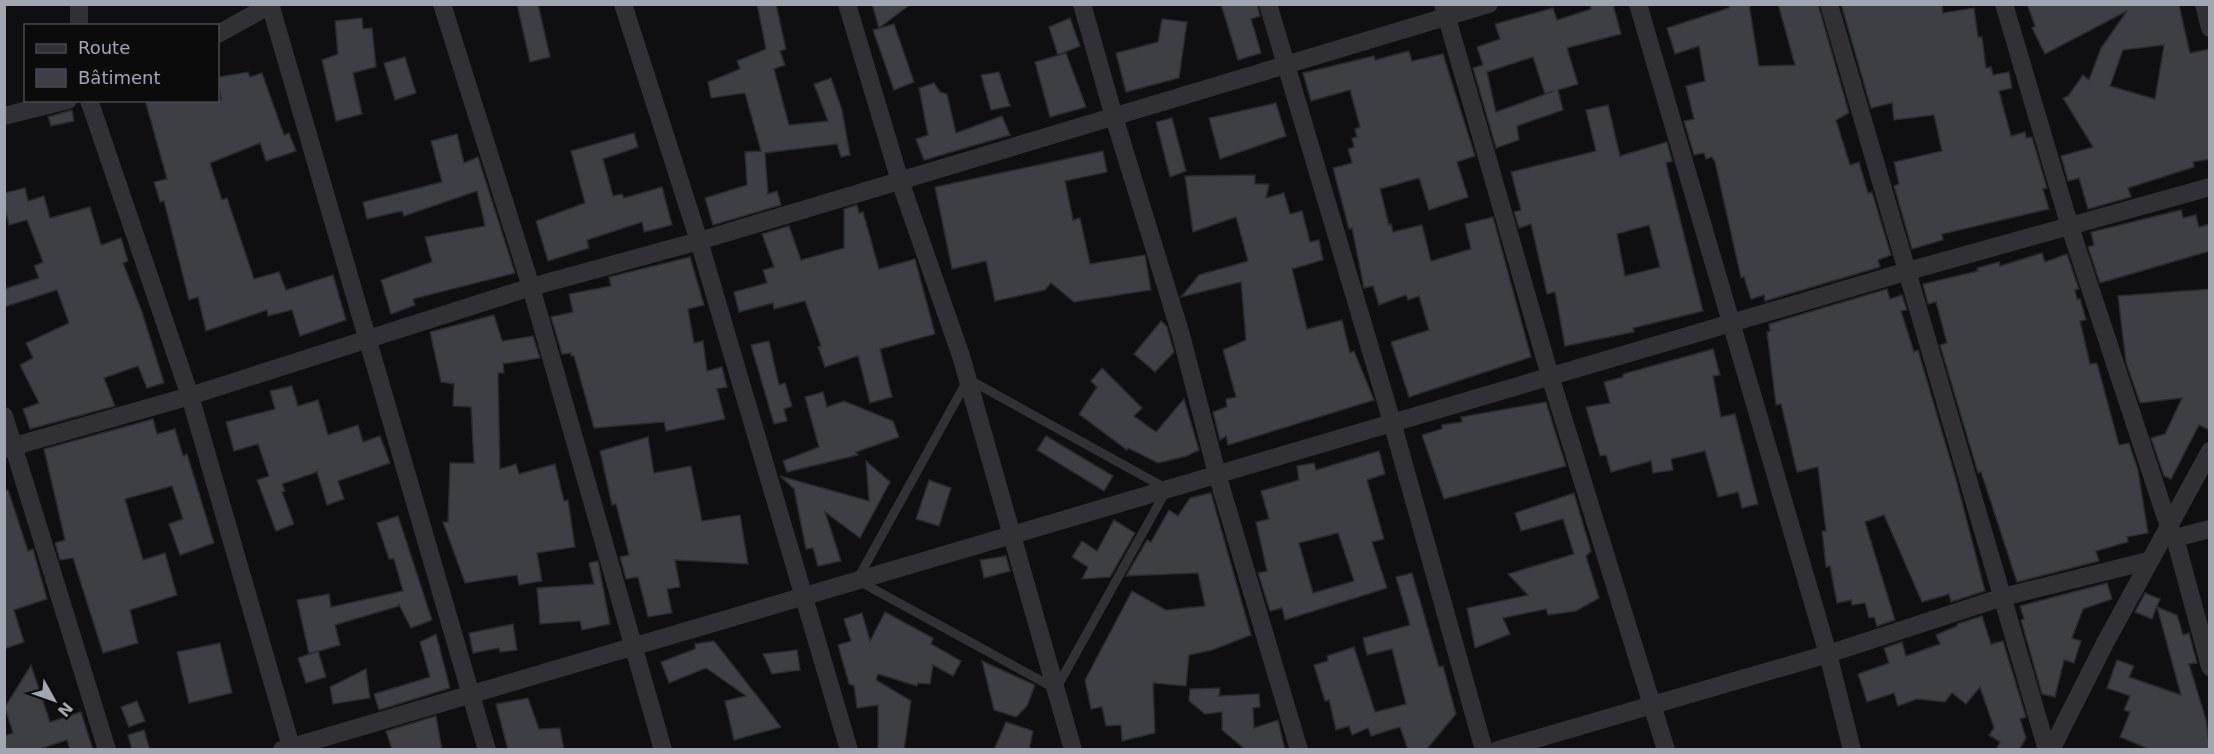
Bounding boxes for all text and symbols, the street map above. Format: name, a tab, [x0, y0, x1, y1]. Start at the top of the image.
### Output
legend	[24, 24, 219, 102]
text: Route	[78, 37, 130, 58]
text: Bâtiment	[78, 67, 161, 88]
north arrow	[24, 670, 84, 730]
text: N	[54, 698, 77, 721]

